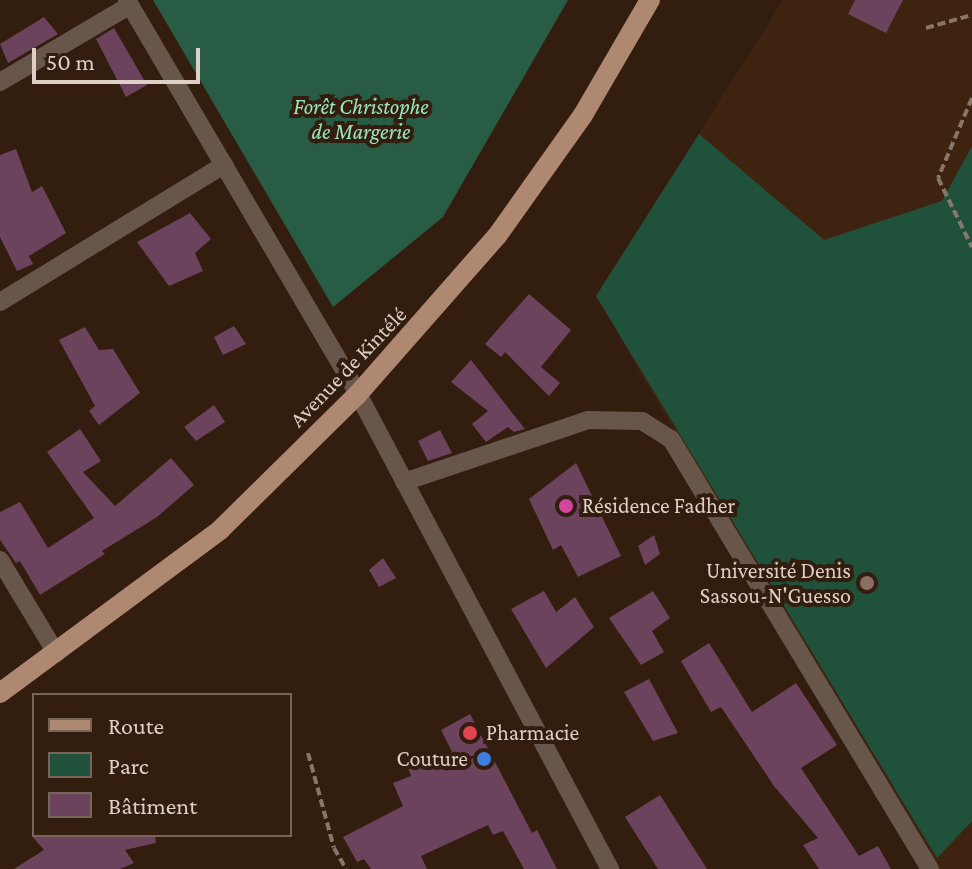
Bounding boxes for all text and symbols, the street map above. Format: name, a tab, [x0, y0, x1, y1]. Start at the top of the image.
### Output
scale bar	[36, 32, 204, 82]
text: 50 m	[46, 48, 95, 75]
park label: Forêt Christophe de Margerie	[293, 93, 429, 144]
street label: Avenue de Kintélé	[284, 301, 412, 433]
place label: Résidence Fadher	[582, 493, 735, 519]
marker: Résidence Fadher	[557, 497, 575, 515]
place label: Université Denis Sassou-N'Guesso	[700, 557, 851, 608]
marker: Université Denis Sassou-N'Guesso	[858, 574, 876, 592]
legend	[32, 693, 292, 837]
text: Route	[108, 712, 164, 739]
place label: Pharmacie	[486, 720, 579, 746]
marker: Pharmacie	[461, 724, 479, 742]
place label: Couture	[397, 746, 468, 772]
marker: Couture	[475, 750, 493, 768]
text: Parc	[108, 752, 149, 779]
text: Bâtiment	[108, 792, 197, 819]

